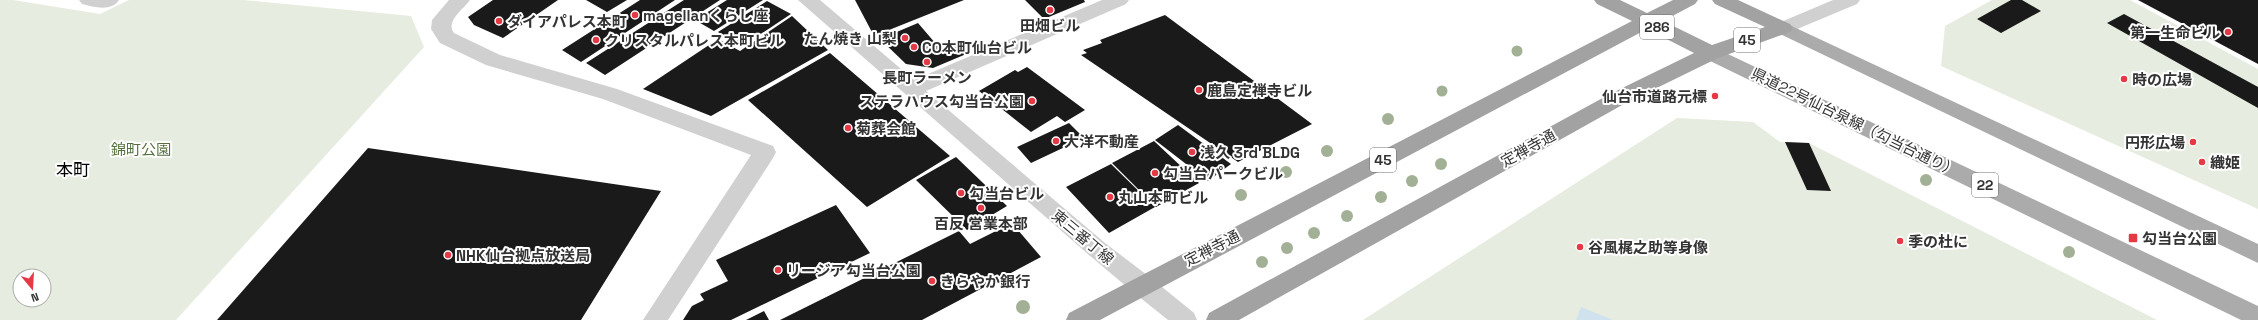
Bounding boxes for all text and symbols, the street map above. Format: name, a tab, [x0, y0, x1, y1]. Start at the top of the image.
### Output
marker: 田畑ビル	[1045, 5, 1055, 15]
place label: magellanくらし座	[643, 6, 768, 25]
marker: magellanくらし座	[630, 10, 640, 20]
place label: ダイアパレス本町	[507, 12, 627, 31]
road number: 286	[1640, 15, 1674, 39]
marker: ダイアパレス本町	[494, 16, 504, 26]
place label: 田畑ビル	[1020, 16, 1080, 35]
place label: 第一生命ビル	[2130, 23, 2220, 42]
marker: 第一生命ビル	[2223, 27, 2233, 37]
road number: 45	[1734, 28, 1760, 52]
place label: たん焼き 山梨	[803, 29, 897, 48]
place label: クリスタルパレス本町ビル	[604, 31, 784, 50]
marker: たん焼き 山梨	[900, 33, 910, 43]
marker: クリスタルパレス本町ビル	[591, 35, 601, 45]
place label: CO本町仙台ビル	[922, 38, 1032, 57]
marker: CO本町仙台ビル	[909, 42, 919, 52]
marker: 長町ラーメン	[922, 57, 932, 67]
street label: 県道22号仙台泉線（勾当台通り）	[1748, 63, 1962, 181]
place label: 長町ラーメン	[882, 68, 972, 87]
place label: 時の広場	[2132, 70, 2192, 89]
marker: 時の広場	[2119, 74, 2129, 84]
place label: 鹿島定禅寺ビル	[1207, 81, 1312, 100]
marker: 鹿島定禅寺ビル	[1194, 85, 1204, 95]
place label: 仙台市道路元標	[1602, 87, 1707, 106]
marker: 仙台市道路元標	[1710, 91, 1720, 101]
place label: ステラハウス勾当台公園	[859, 92, 1024, 111]
marker: ステラハウス勾当台公園	[1027, 96, 1037, 106]
place label: 菊葬会館	[856, 119, 916, 138]
marker: 菊葬会館	[843, 123, 853, 133]
street label: 定禅寺通	[1497, 125, 1559, 171]
place label: 大洋不動産	[1064, 132, 1139, 151]
place label: 円形広場	[2125, 133, 2185, 152]
marker: 大洋不動産	[1051, 136, 1061, 146]
marker: 円形広場	[2188, 137, 2198, 147]
park label: 錦町公園	[111, 140, 171, 159]
place label: 浅久 3rd BLDG	[1200, 143, 1300, 162]
marker: 浅久 3rd BLDG	[1187, 147, 1197, 157]
road number: 45	[1370, 148, 1396, 172]
place label: 織姫	[2210, 153, 2240, 172]
marker: 織姫	[2197, 157, 2207, 167]
district label: 本町	[56, 159, 90, 181]
place label: 勾当台パークビル	[1163, 164, 1283, 183]
marker: 勾当台パークビル	[1150, 168, 1160, 178]
road number: 22	[1972, 173, 1998, 197]
place label: 勾当台ビル	[969, 184, 1044, 203]
marker: 勾当台ビル	[956, 188, 966, 198]
place label: 丸山本町ビル	[1118, 188, 1208, 207]
marker: 丸山本町ビル	[1105, 192, 1115, 202]
marker: 百反 営業本部	[976, 203, 986, 213]
street label: 東三番丁線	[1048, 206, 1118, 268]
place label: 百反 営業本部	[934, 214, 1028, 233]
street label: 定禅寺通	[1181, 226, 1243, 270]
place label: 勾当台公園	[2142, 229, 2217, 248]
place label: 季の杜に	[1908, 232, 1968, 251]
marker: 勾当台公園	[2127, 232, 2139, 244]
marker: 季の杜に	[1895, 236, 1905, 246]
place label: 谷風梶之助等身像	[1588, 238, 1708, 257]
marker: 谷風梶之助等身像	[1575, 242, 1585, 252]
place label: NHK仙台拠点放送局	[456, 246, 590, 265]
marker: NHK仙台拠点放送局	[443, 250, 453, 260]
place label: リージア勾当台公園	[786, 261, 921, 280]
marker: リージア勾当台公園	[773, 265, 783, 275]
north arrow	[12, 268, 52, 308]
place label: きらやか銀行	[940, 272, 1030, 291]
marker: きらやか銀行	[927, 276, 937, 286]
text: N	[29, 290, 41, 305]

